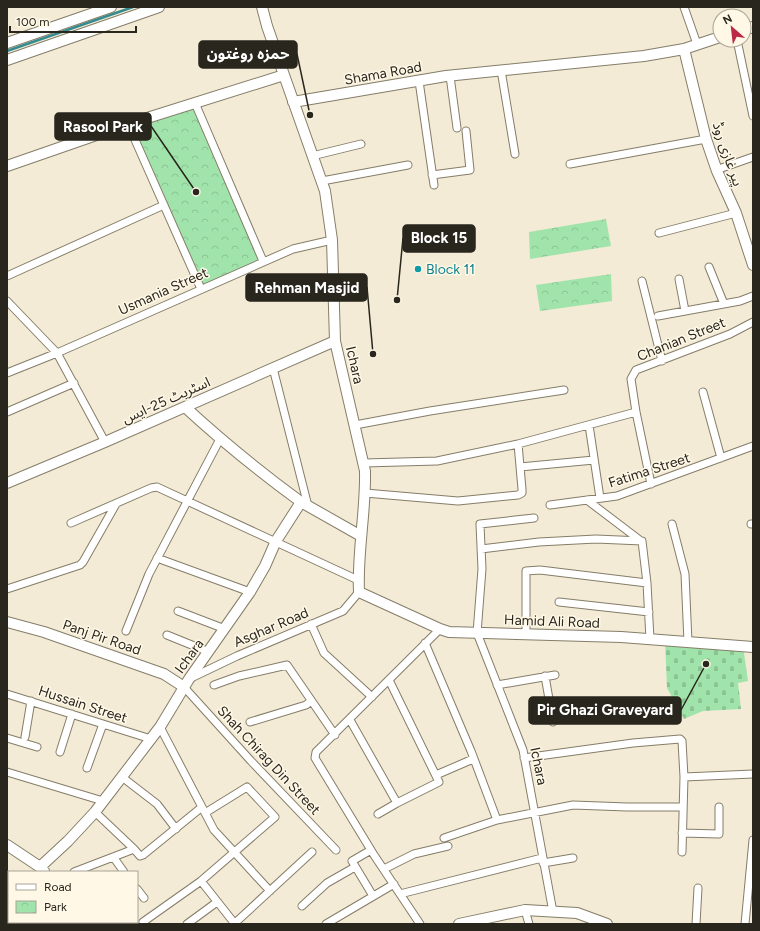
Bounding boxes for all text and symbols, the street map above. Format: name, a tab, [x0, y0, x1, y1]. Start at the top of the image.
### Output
scale bar	[10, 8, 136, 34]
north arrow	[712, 8, 752, 48]
text: N	[721, 12, 734, 27]
text: 100 m	[16, 15, 50, 29]
callout: حمزه روغتون	[199, 41, 297, 68]
text: حمزه روغتون	[207, 45, 290, 63]
street label: Shama Road	[343, 58, 423, 89]
callout: Rasool Park	[55, 113, 151, 140]
text: Rasool Park	[63, 118, 143, 136]
street label: پیر غازی روڈ	[708, 120, 746, 189]
callout: Block 15	[403, 225, 475, 252]
text: Block 15	[411, 229, 468, 247]
place label: Block 11	[426, 261, 475, 278]
street label: Usmania Street	[116, 264, 211, 319]
marker: Block 11	[413, 264, 423, 274]
callout: Rehman Masjid	[246, 274, 367, 301]
text: Rehman Masjid	[255, 279, 359, 297]
street label: Chanian Street	[635, 314, 728, 365]
street label: Ichara	[342, 345, 367, 386]
street label: اسٹریٹ 25-ایس	[120, 373, 213, 427]
street label: Fatima Street	[606, 449, 692, 492]
street label: Asghar Road	[231, 604, 311, 651]
street label: Hamid Ali Road	[504, 611, 600, 632]
street label: Panj Pir Road	[60, 616, 143, 659]
street label: Ichara	[171, 636, 208, 677]
street label: Hussain Street	[36, 682, 129, 727]
callout: Pir Ghazi Graveyard	[529, 697, 681, 724]
text: Pir Ghazi Graveyard	[537, 701, 673, 719]
street label: Shah Chirag Din Street	[214, 702, 324, 818]
street label: Ichara	[526, 746, 551, 787]
legend	[8, 871, 138, 923]
text: Road	[44, 880, 72, 894]
text: Park	[44, 900, 67, 914]

